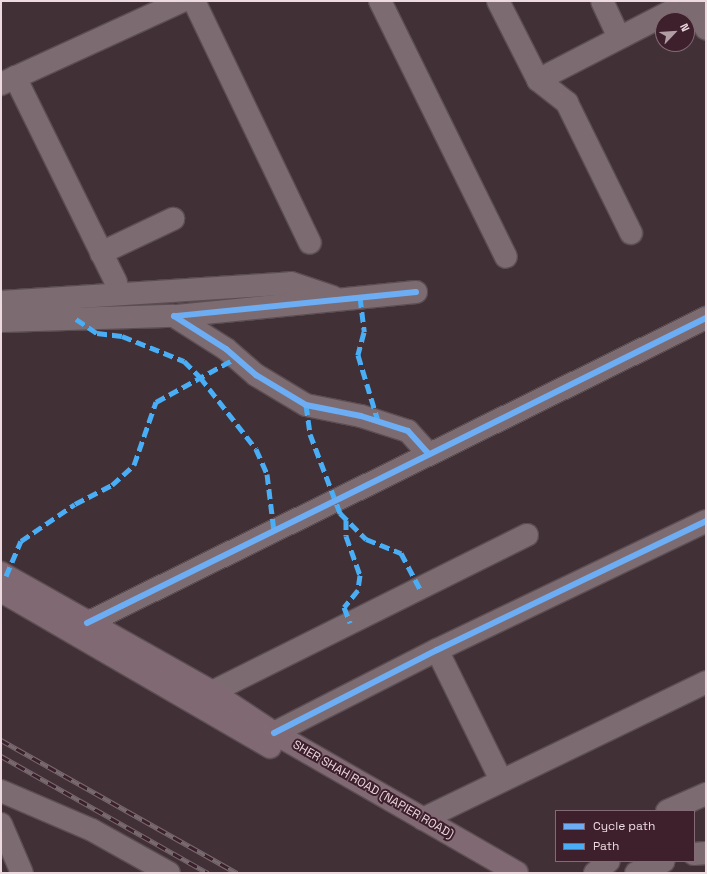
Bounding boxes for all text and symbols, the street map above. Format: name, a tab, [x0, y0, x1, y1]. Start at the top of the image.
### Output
north arrow	[655, 12, 695, 52]
text: N	[677, 21, 693, 34]
street label: SHER SHAH ROAD (NAPIER ROAD)	[290, 738, 456, 842]
legend	[555, 810, 695, 862]
text: Cycle path	[593, 818, 655, 834]
text: Path	[593, 838, 619, 854]

